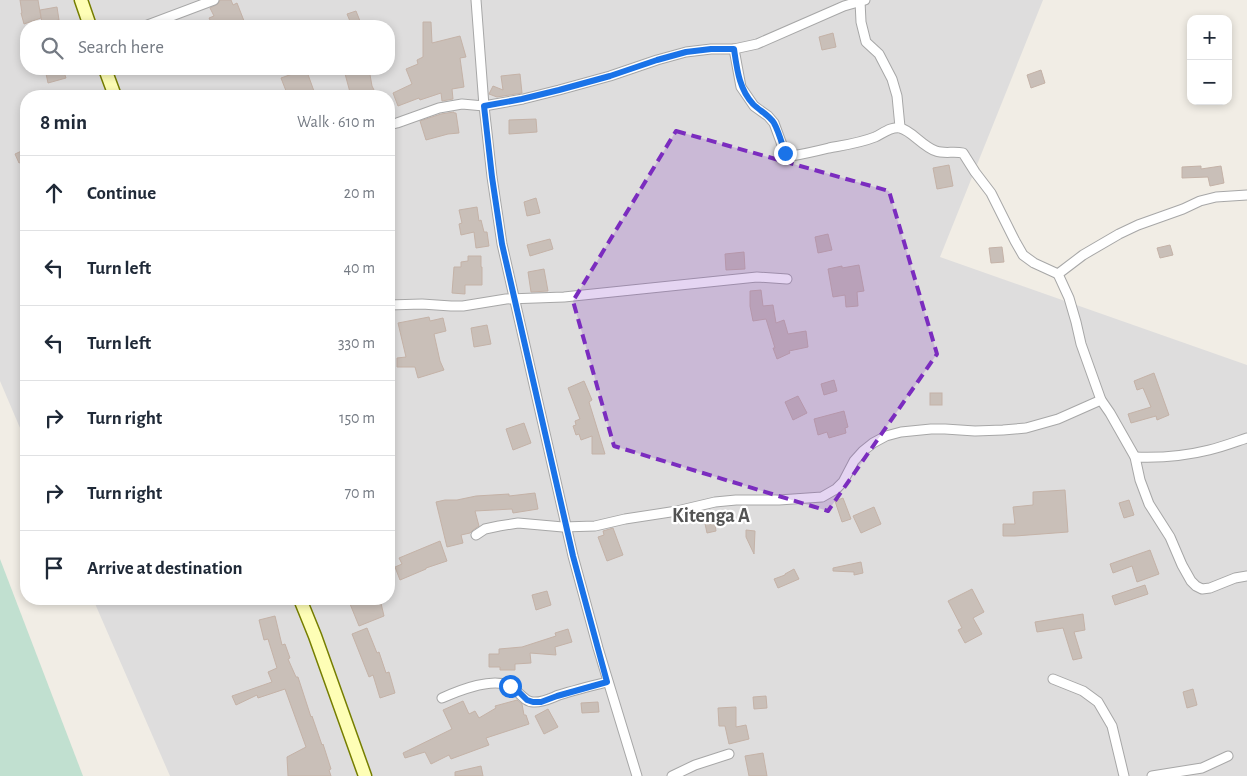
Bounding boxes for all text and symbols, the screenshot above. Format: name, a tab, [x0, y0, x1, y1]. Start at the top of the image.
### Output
map controls	[1187, 15, 1232, 105]
button: +	[1187, 15, 1232, 60]
search box	[20, 20, 395, 75]
icon: search	[38, 34, 66, 62]
text: Search here	[78, 38, 164, 57]
button: −	[1187, 60, 1232, 105]
text: 8 min	[40, 112, 87, 133]
text: Walk · 610 m	[297, 114, 375, 130]
route end	[774, 142, 797, 165]
icon: ahead	[40, 179, 68, 207]
text: Continue	[87, 184, 156, 203]
text: 20 m	[344, 185, 375, 201]
icon: left	[40, 254, 68, 282]
text: Turn left	[87, 259, 151, 278]
text: 40 m	[343, 260, 375, 276]
icon: left	[40, 329, 68, 357]
text: Turn left	[87, 334, 151, 353]
text: 330 m	[338, 335, 375, 351]
icon: right	[40, 404, 68, 432]
text: Turn right	[87, 409, 162, 428]
text: 150 m	[339, 410, 375, 426]
icon: right	[40, 479, 68, 507]
text: Turn right	[87, 484, 162, 503]
text: 70 m	[344, 485, 375, 501]
district label: Kitenga A	[672, 506, 750, 526]
icon: arrive	[40, 554, 68, 582]
text: Arrive at destination	[87, 559, 243, 578]
route start	[499, 675, 522, 698]

